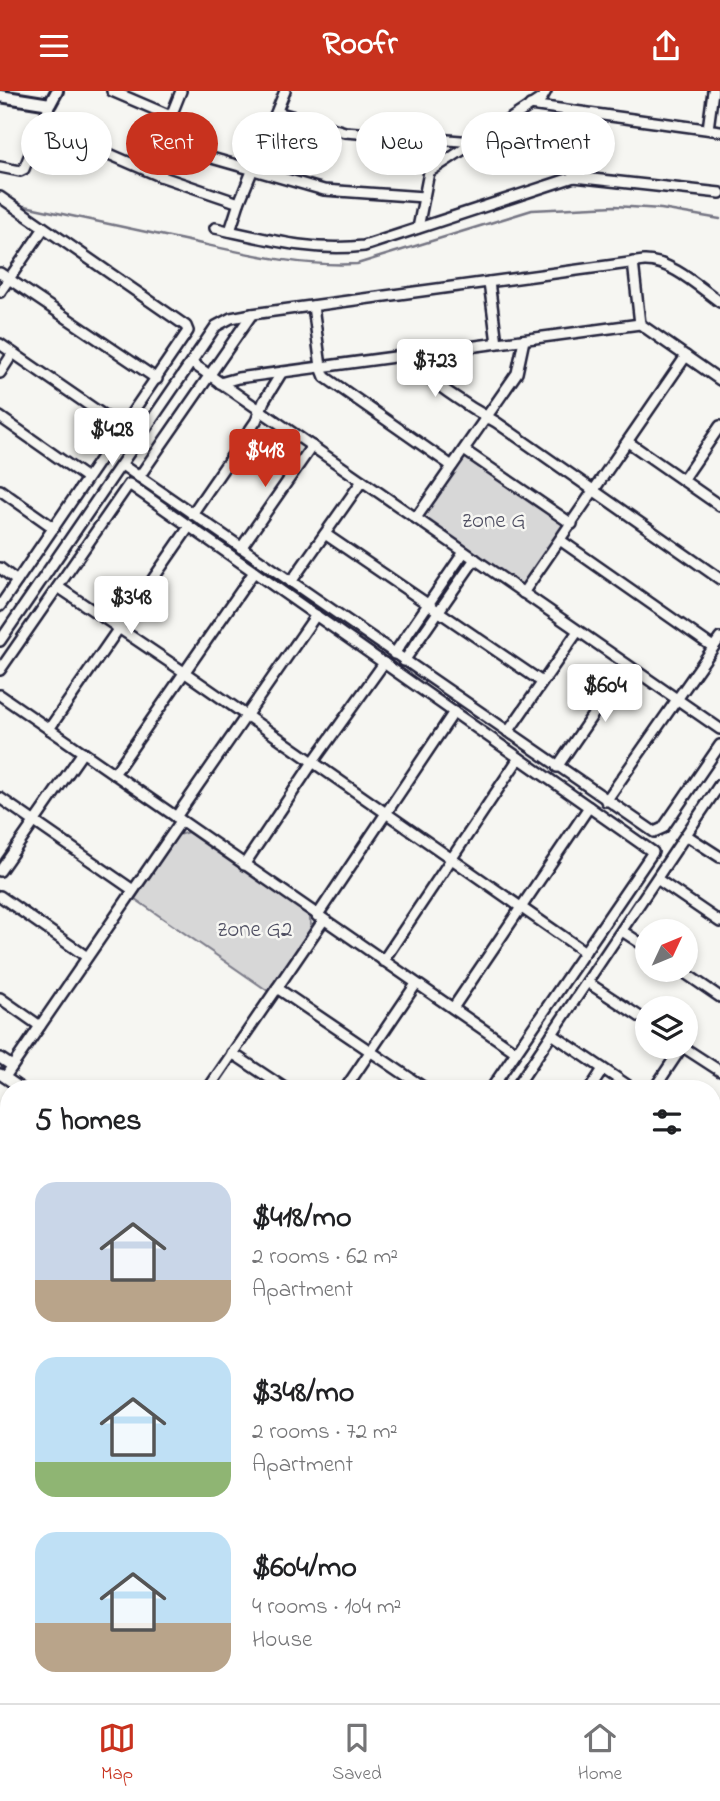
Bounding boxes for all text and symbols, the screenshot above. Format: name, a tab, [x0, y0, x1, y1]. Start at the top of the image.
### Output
text: Roofr	[323, 22, 397, 69]
icon: menu	[35, 27, 73, 65]
icon: share	[647, 27, 685, 65]
chip: Buy	[21, 112, 112, 175]
chip: Rent	[126, 112, 218, 175]
chip: Filters	[232, 112, 342, 175]
chip: New	[356, 112, 447, 175]
chip: Apartment	[461, 112, 615, 175]
pin: $723	[394, 339, 476, 399]
text: $723	[413, 345, 457, 378]
pin: $428	[71, 409, 153, 468]
text: $428	[90, 414, 134, 447]
pin: $418	[224, 429, 306, 489]
text: $418	[245, 435, 285, 468]
park label: zone G	[462, 505, 526, 538]
pin: $348	[90, 577, 172, 636]
text: $348	[110, 582, 152, 615]
pin: $604	[564, 665, 646, 724]
text: $604	[583, 670, 627, 703]
park label: zone G2	[218, 914, 292, 947]
north arrow	[635, 919, 698, 982]
map controls	[635, 919, 698, 1059]
button: layers	[635, 996, 698, 1059]
text: 5 homes	[35, 1100, 142, 1144]
icon: filters	[648, 1103, 686, 1141]
text: $418/mo	[252, 1197, 351, 1241]
icon: home	[91, 1210, 175, 1294]
text: 2 rooms · 62 m²	[252, 1241, 398, 1274]
text: Apartment	[252, 1274, 353, 1307]
text: $348/mo	[252, 1372, 354, 1416]
icon: home	[91, 1385, 175, 1469]
text: 2 rooms · 72 m²	[252, 1416, 398, 1449]
text: Apartment	[252, 1449, 353, 1482]
text: $604/mo	[252, 1547, 357, 1591]
icon: home	[91, 1560, 175, 1644]
text: 4 rooms · 104 m²	[252, 1591, 401, 1624]
text: House	[252, 1624, 312, 1657]
tab: Map	[98, 1719, 136, 1788]
tab: Saved	[332, 1719, 382, 1788]
tab: Home	[578, 1719, 622, 1788]

